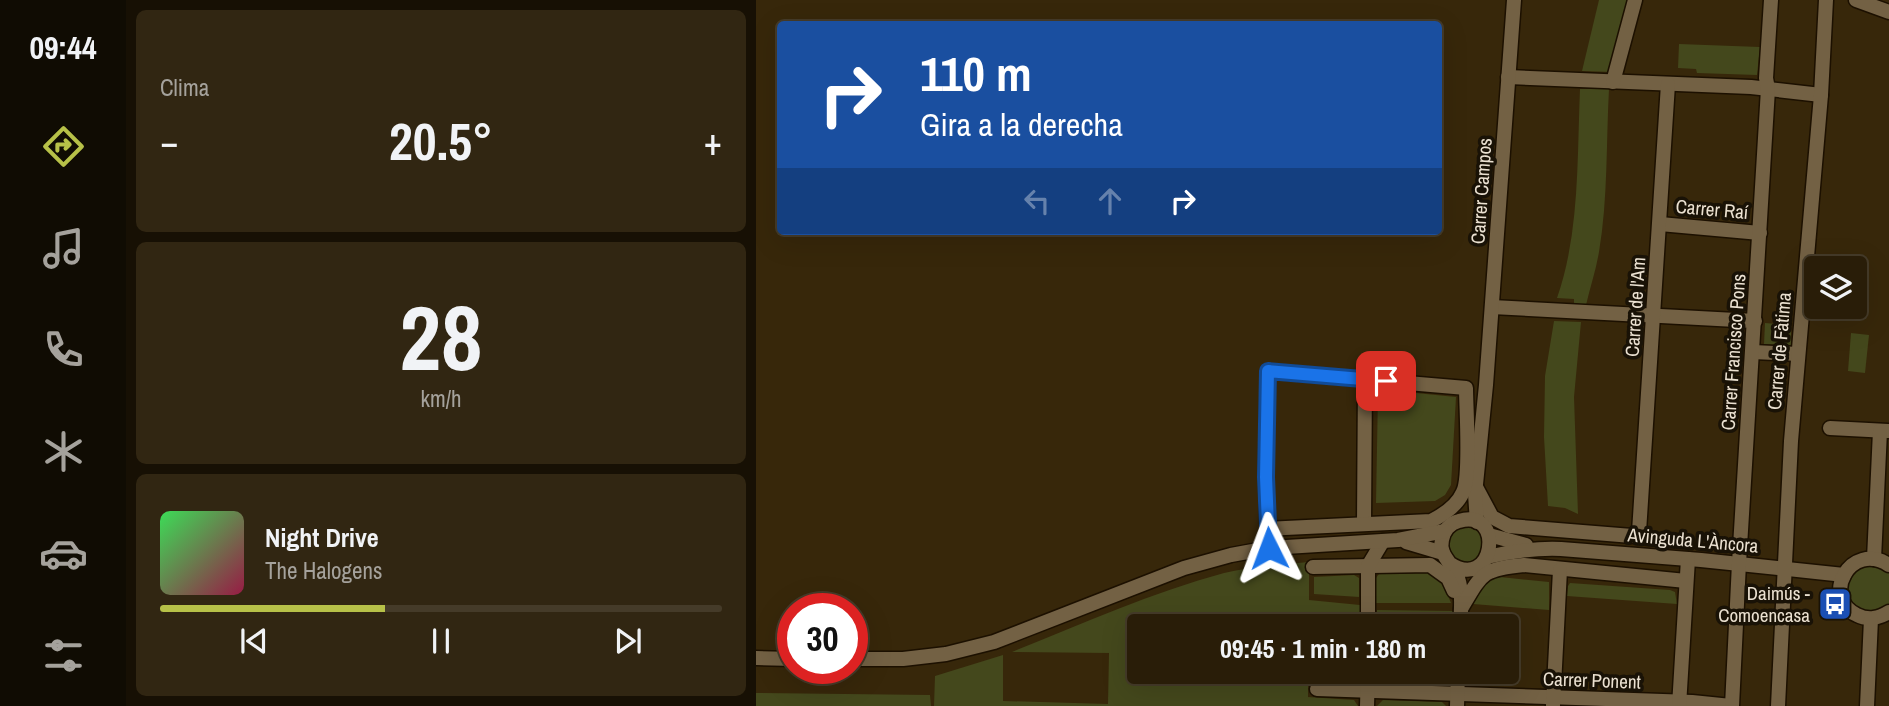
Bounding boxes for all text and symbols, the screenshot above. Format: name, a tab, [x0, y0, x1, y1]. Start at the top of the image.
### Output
text: 09:44	[29, 26, 97, 69]
text: 110 m	[920, 40, 1032, 106]
icon: right	[805, 49, 896, 140]
text: Clima	[160, 72, 209, 103]
text: Gira a la derecha	[920, 103, 1123, 146]
text: 20.5°	[389, 106, 493, 176]
text: −	[160, 116, 178, 167]
text: +	[704, 116, 722, 167]
icon: directions	[39, 122, 88, 171]
street label: Carrer Campos	[1464, 137, 1498, 245]
icon: left	[1018, 182, 1056, 220]
icon: ahead	[1091, 182, 1129, 220]
icon: right	[1164, 182, 1202, 220]
street label: Carrer Raí	[1675, 193, 1750, 225]
icon: music	[39, 224, 88, 273]
street label: Carrer de l'Am	[1619, 256, 1651, 358]
map controls	[1804, 256, 1867, 319]
button: layers	[1804, 256, 1867, 319]
street label: Carrer Francisco Pons	[1715, 273, 1751, 431]
text: 28	[400, 276, 483, 398]
street label: Carrer de Fàtima	[1761, 291, 1797, 411]
icon: phone	[39, 325, 88, 374]
pin	[1356, 351, 1416, 411]
icon: arrive	[1367, 362, 1405, 400]
text: km/h	[421, 383, 461, 414]
icon: climate	[39, 427, 88, 476]
position arrow	[1232, 511, 1306, 585]
text: Night Drive	[265, 520, 379, 555]
street label: Avinguda L'Àncora	[1626, 521, 1760, 559]
icon: car	[39, 529, 88, 578]
text: The Halogens	[265, 555, 382, 586]
place label: Daimús - Comoencasa	[1718, 580, 1810, 628]
bus stop icon: Daimús - Comoencasa	[1816, 585, 1854, 623]
speed limit sign: 30	[777, 593, 868, 684]
icon: previous	[235, 622, 273, 660]
icon: pause	[422, 622, 460, 660]
icon: next	[609, 622, 647, 660]
icon: filters	[39, 631, 88, 680]
text: 09:45 · 1 min · 180 m	[1220, 631, 1426, 666]
street label: Carrer Ponent	[1543, 665, 1642, 695]

